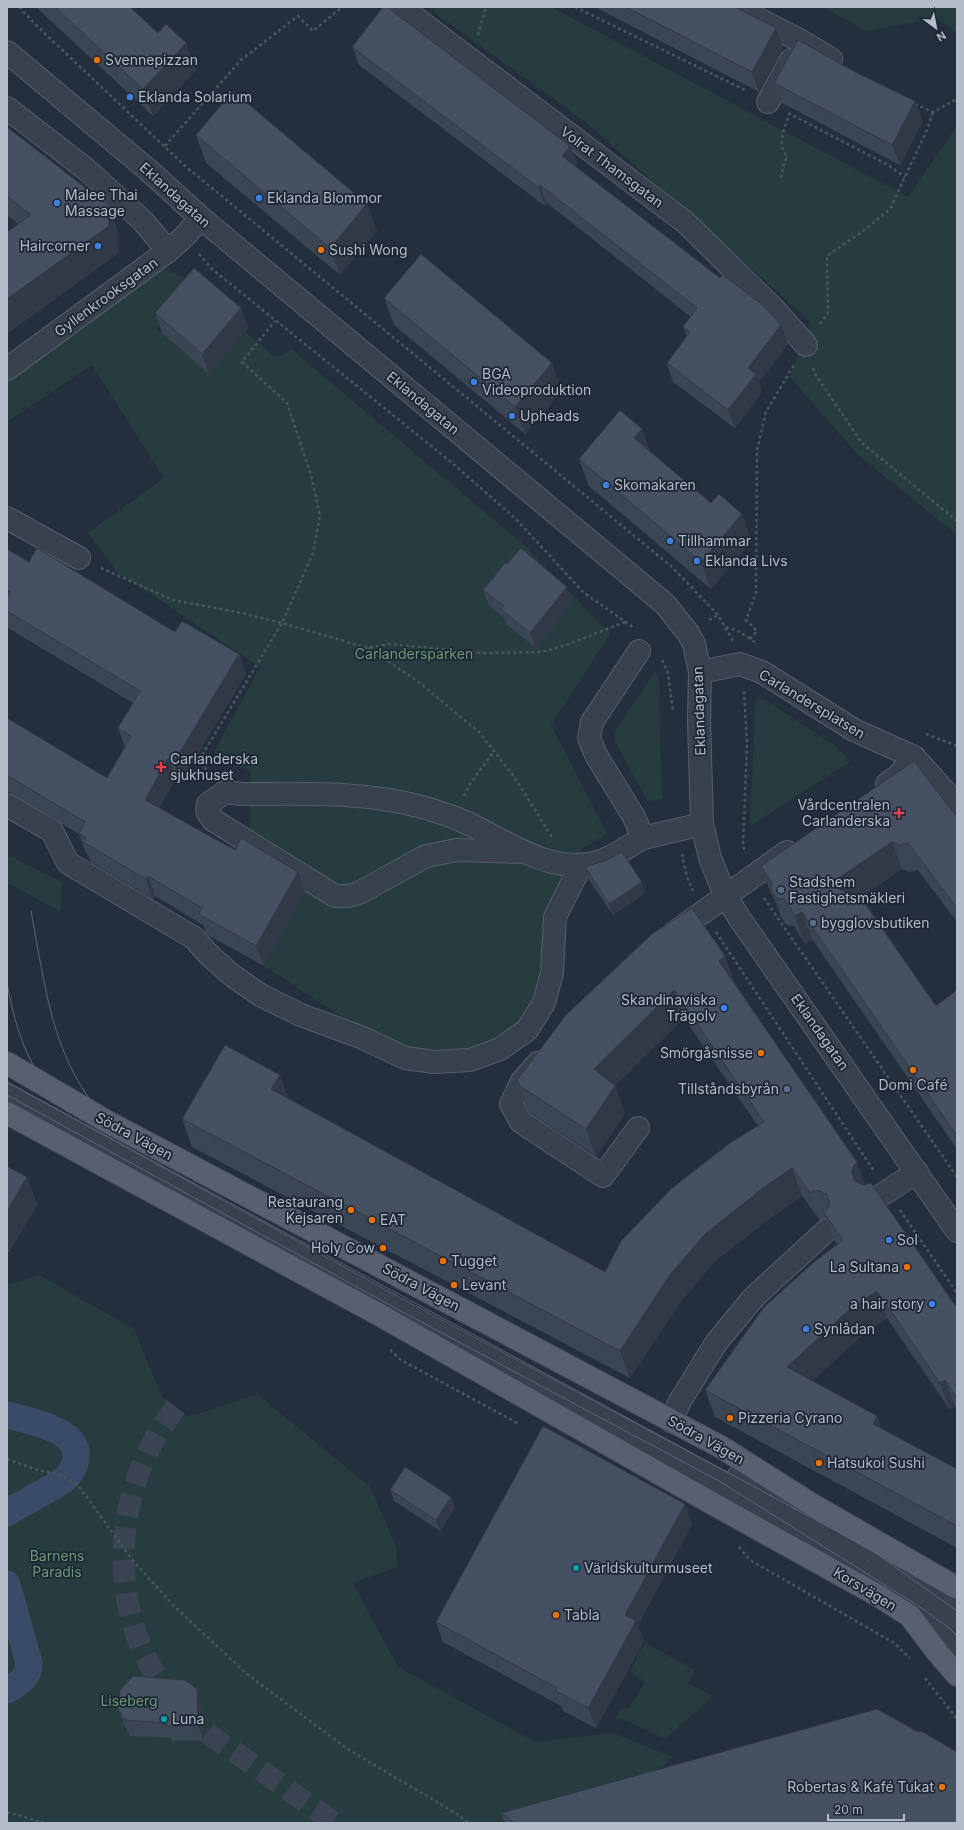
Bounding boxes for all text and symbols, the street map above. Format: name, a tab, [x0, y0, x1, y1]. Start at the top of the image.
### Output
north arrow	[916, 8, 956, 48]
text: N	[934, 28, 949, 45]
place label: Svennepizzan	[105, 51, 198, 68]
marker: Svennepizzan	[92, 55, 102, 65]
place label: Eklanda Solarium	[138, 88, 252, 105]
marker: Eklanda Solarium	[125, 92, 135, 102]
street label: Volrat Thamsgatan	[557, 122, 667, 211]
street label: Eklandagatan	[136, 158, 214, 231]
place label: Malee Thai Massage	[65, 186, 138, 219]
place label: Eklanda Blommor	[267, 189, 382, 206]
marker: Eklanda Blommor	[254, 193, 264, 203]
marker: Malee Thai Massage	[52, 198, 62, 208]
place label: Haircorner	[20, 237, 90, 254]
marker: Haircorner	[93, 241, 103, 251]
place label: Sushi Wong	[329, 241, 408, 258]
marker: Sushi Wong	[316, 245, 326, 255]
street label: Gyllenkrooksgatan	[51, 253, 161, 340]
place label: BGA Videoproduktion	[482, 365, 591, 398]
street label: Eklandagatan	[384, 367, 463, 438]
marker: BGA Videoproduktion	[469, 377, 479, 387]
place label: Upheads	[520, 407, 579, 424]
marker: Upheads	[507, 411, 517, 421]
place label: Skomakaren	[614, 476, 696, 493]
marker: Skomakaren	[601, 480, 611, 490]
place label: Tillhammar	[678, 532, 751, 549]
marker: Tillhammar	[665, 536, 675, 546]
place label: Eklanda Livs	[705, 552, 788, 569]
marker: Eklanda Livs	[692, 556, 702, 566]
park label: Carlandersparken	[355, 645, 473, 662]
street label: Carlandersplatsen	[756, 665, 868, 742]
street label: Eklandagatan	[688, 666, 709, 756]
place label: Carlanderska sjukhuset	[170, 750, 258, 783]
marker: Carlanderska sjukhuset	[155, 761, 167, 773]
place label: Vårdcentralen Carlanderska	[798, 796, 890, 829]
marker: Vårdcentralen Carlanderska	[893, 807, 905, 819]
place label: Stadshem Fastighetsmäkleri	[789, 873, 905, 906]
marker: Stadshem Fastighetsmäkleri	[776, 885, 786, 895]
place label: bygglovsbutiken	[821, 914, 929, 931]
marker: bygglovsbutiken	[808, 918, 818, 928]
street label: Eklandagatan	[788, 990, 853, 1073]
place label: Skandinaviska Trägolv	[621, 991, 716, 1024]
marker: Skandinaviska Trägolv	[719, 1003, 729, 1013]
place label: Smörgåsnisse	[660, 1044, 753, 1061]
marker: Smörgåsnisse	[756, 1048, 766, 1058]
marker: Domi Café	[908, 1065, 918, 1075]
place label: Domi Café	[878, 1076, 948, 1093]
place label: Tillståndsbyrån	[678, 1080, 779, 1097]
marker: Tillståndsbyrån	[782, 1084, 792, 1094]
street label: Södra Vägen	[93, 1108, 176, 1163]
place label: Restaurang Kejsaren	[268, 1193, 343, 1226]
marker: Restaurang Kejsaren	[346, 1205, 356, 1215]
place label: EAT	[380, 1211, 406, 1228]
marker: EAT	[367, 1215, 377, 1225]
place label: Sol	[897, 1231, 918, 1248]
marker: Sol	[884, 1235, 894, 1245]
place label: Holy Cow	[311, 1239, 375, 1256]
marker: Holy Cow	[378, 1243, 388, 1253]
place label: Tugget	[451, 1252, 498, 1269]
marker: Tugget	[438, 1256, 448, 1266]
place label: La Sultana	[830, 1258, 899, 1275]
street label: Södra Vägen	[380, 1259, 463, 1314]
marker: La Sultana	[902, 1262, 912, 1272]
place label: Levant	[462, 1276, 507, 1293]
marker: Levant	[449, 1280, 459, 1290]
place label: a hair story	[850, 1295, 924, 1312]
marker: a hair story	[927, 1299, 937, 1309]
place label: Synlådan	[814, 1320, 875, 1337]
marker: Synlådan	[801, 1324, 811, 1334]
place label: Pizzeria Cyrano	[738, 1409, 842, 1426]
street label: Södra Vägen	[665, 1412, 748, 1468]
marker: Pizzeria Cyrano	[725, 1413, 735, 1423]
place label: Hatsukoi Sushi	[827, 1454, 925, 1471]
marker: Hatsukoi Sushi	[814, 1458, 824, 1468]
park label: Barnens Paradis	[30, 1547, 84, 1580]
place label: Världskulturmuseet	[584, 1559, 713, 1576]
marker: Världskulturmuseet	[571, 1563, 581, 1573]
street label: Korsvägen	[831, 1563, 900, 1614]
place label: Tabla	[564, 1606, 600, 1623]
marker: Tabla	[551, 1610, 561, 1620]
park label: Liseberg	[100, 1692, 158, 1709]
place label: Luna	[172, 1710, 204, 1727]
marker: Luna	[159, 1714, 169, 1724]
place label: Robertas & Kafé Tukat	[787, 1778, 934, 1795]
marker: Robertas & Kafé Tukat	[937, 1782, 947, 1792]
scale bar	[828, 1796, 904, 1822]
text: 20 m	[834, 1802, 863, 1817]

